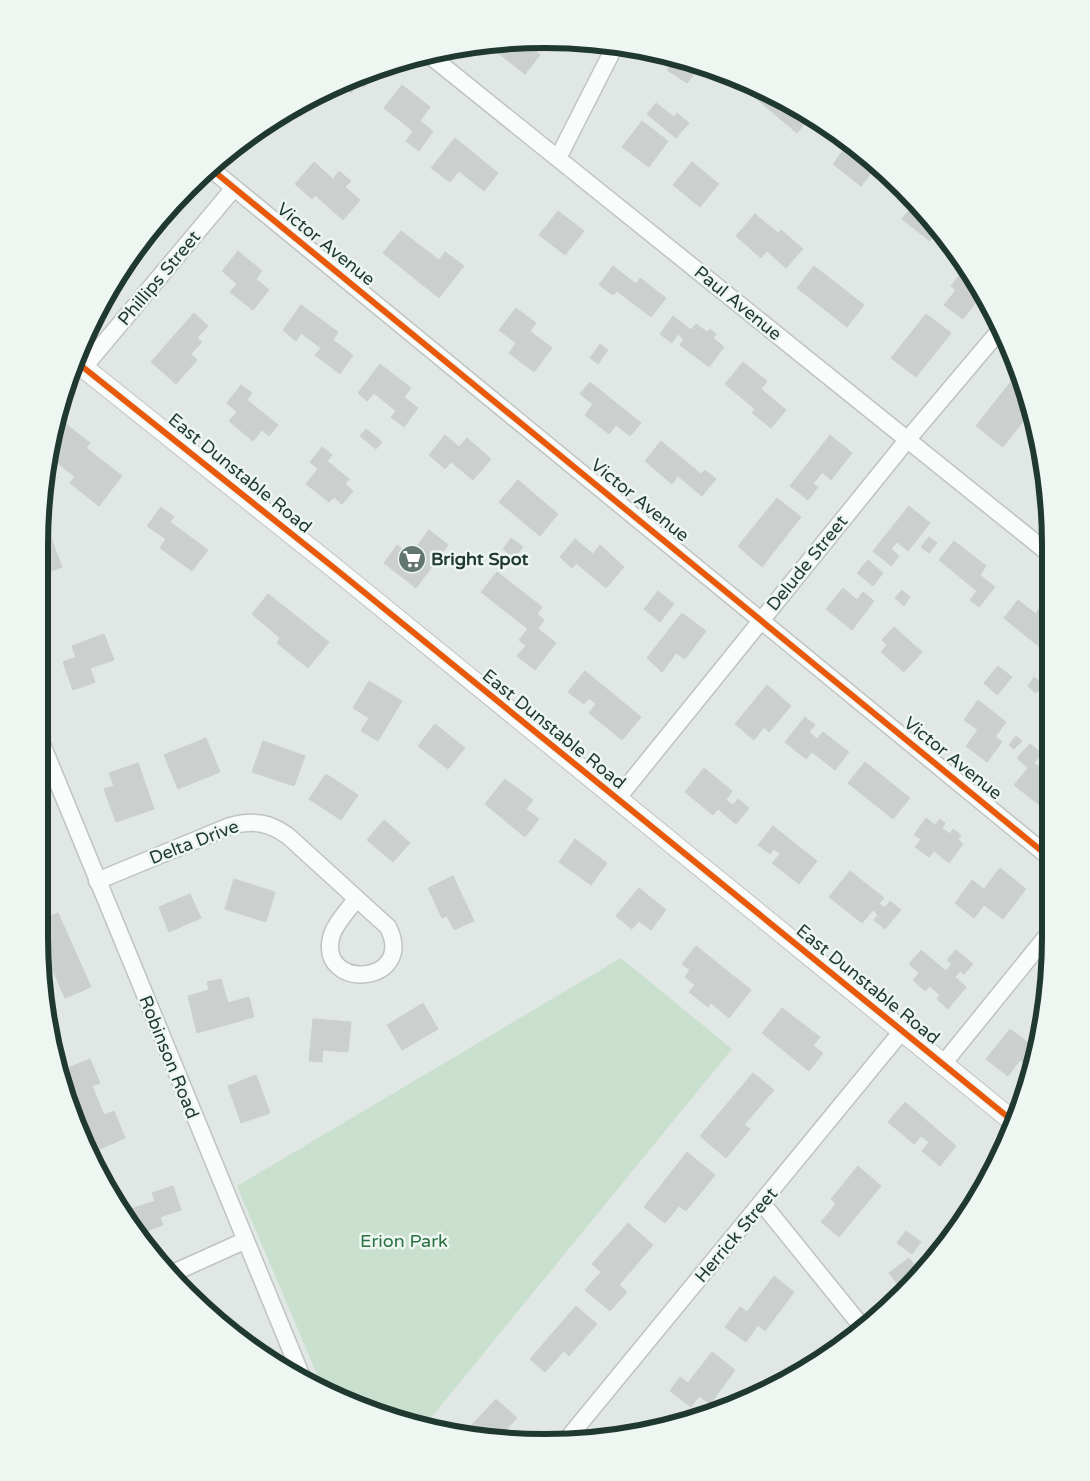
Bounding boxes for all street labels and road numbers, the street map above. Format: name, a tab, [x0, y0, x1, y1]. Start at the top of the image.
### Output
street label: Victor Avenue	[272, 198, 380, 290]
street label: Phillips Street	[113, 226, 205, 330]
street label: Paul Avenue	[690, 261, 786, 345]
street label: East Dunstable Road	[164, 408, 316, 538]
street label: Victor Avenue	[586, 454, 694, 546]
street label: Delude Street	[762, 511, 852, 615]
street label: East Dunstable Road	[478, 664, 630, 794]
street label: Victor Avenue	[899, 712, 1007, 804]
street label: Delta Drive	[146, 815, 242, 869]
street label: East Dunstable Road	[792, 919, 944, 1049]
street label: Robinson Road	[134, 992, 204, 1122]
street label: Herrick Street	[690, 1183, 782, 1287]

